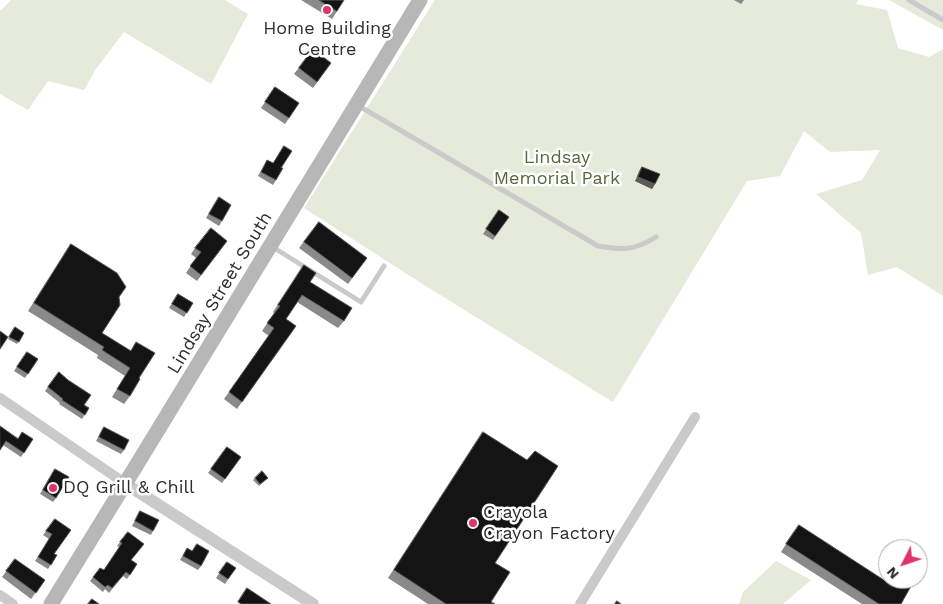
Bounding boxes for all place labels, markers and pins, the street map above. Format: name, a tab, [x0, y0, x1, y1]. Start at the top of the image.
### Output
marker: Home Building Centre	[321, 4, 333, 16]
place label: Home Building Centre	[263, 18, 391, 60]
place label: DQ Grill & Chill	[63, 477, 195, 499]
marker: DQ Grill & Chill	[47, 482, 59, 494]
place label: Crayola Crayon Factory	[483, 502, 615, 544]
marker: Crayola Crayon Factory	[467, 517, 479, 529]

